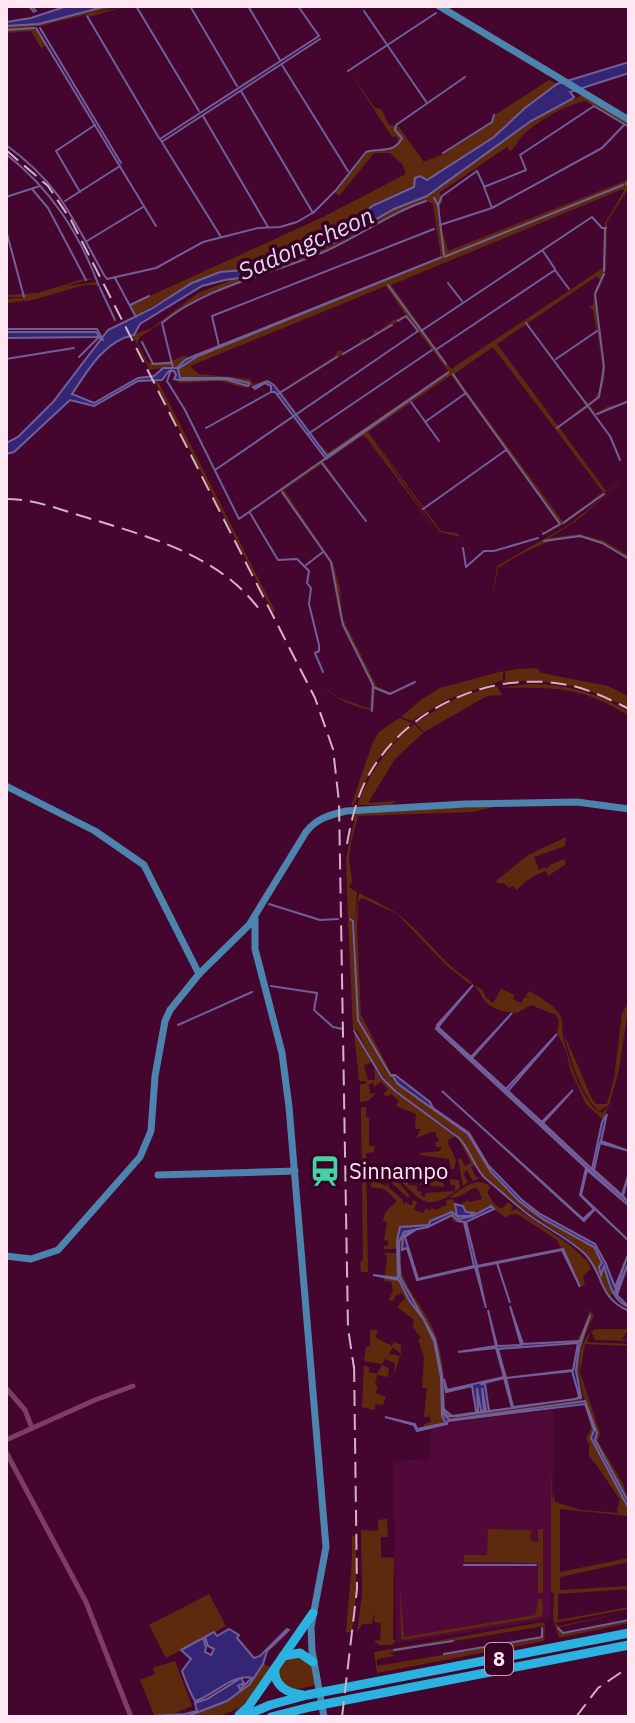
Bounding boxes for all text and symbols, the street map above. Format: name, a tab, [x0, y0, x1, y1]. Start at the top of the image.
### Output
water label: Sadongcheon	[233, 199, 378, 287]
station icon: Sinnampo	[308, 1154, 342, 1188]
place label: Sinnampo	[349, 1156, 448, 1185]
road number: 8	[485, 1643, 513, 1675]

